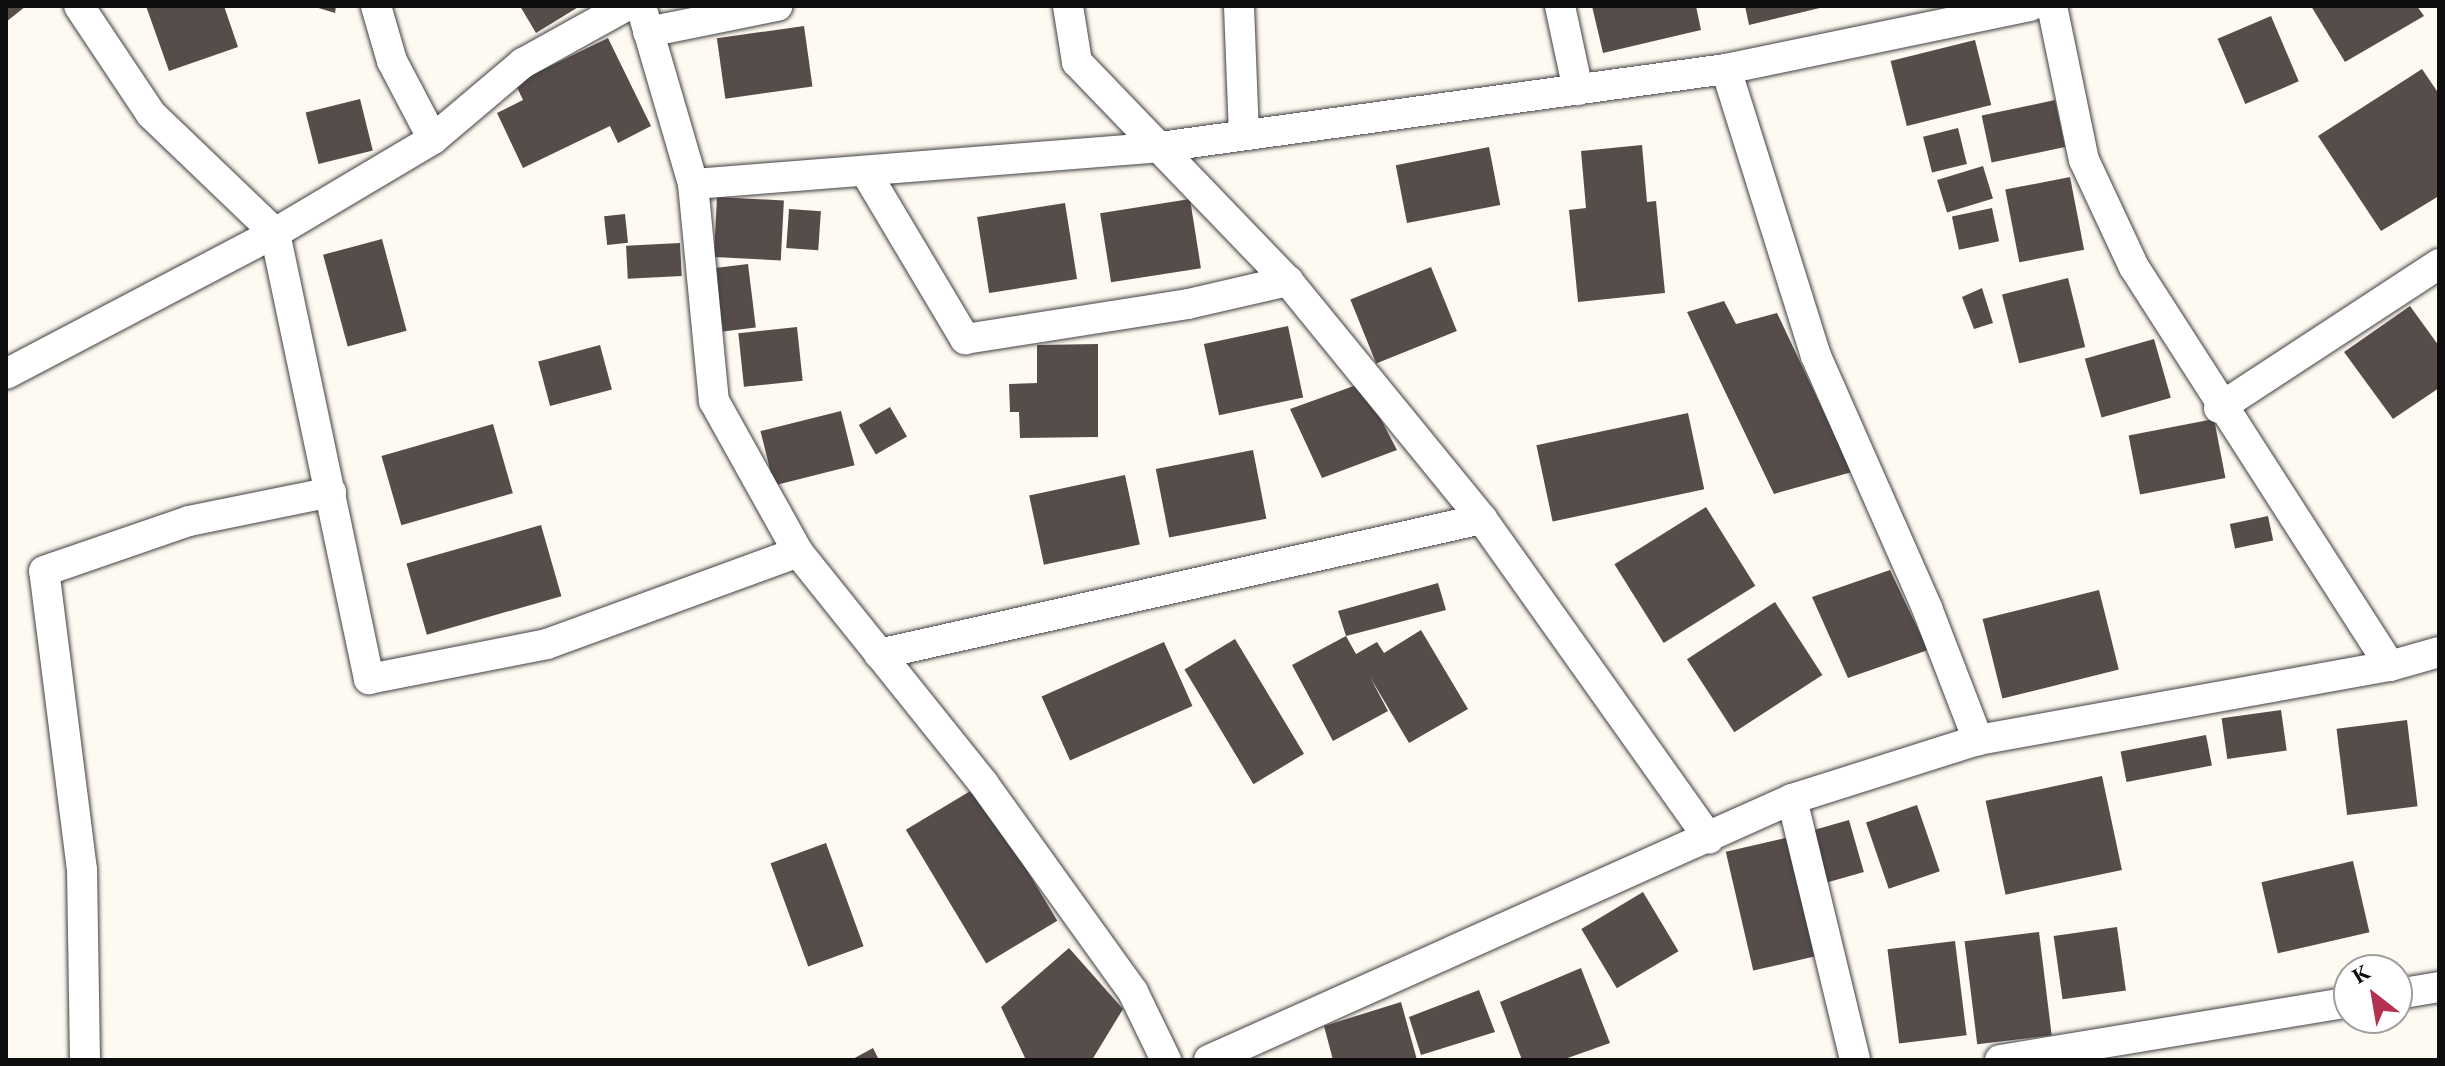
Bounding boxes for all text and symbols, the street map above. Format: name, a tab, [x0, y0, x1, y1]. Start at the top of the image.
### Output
north arrow	[2333, 954, 2413, 1034]
text: K	[2346, 956, 2377, 993]

